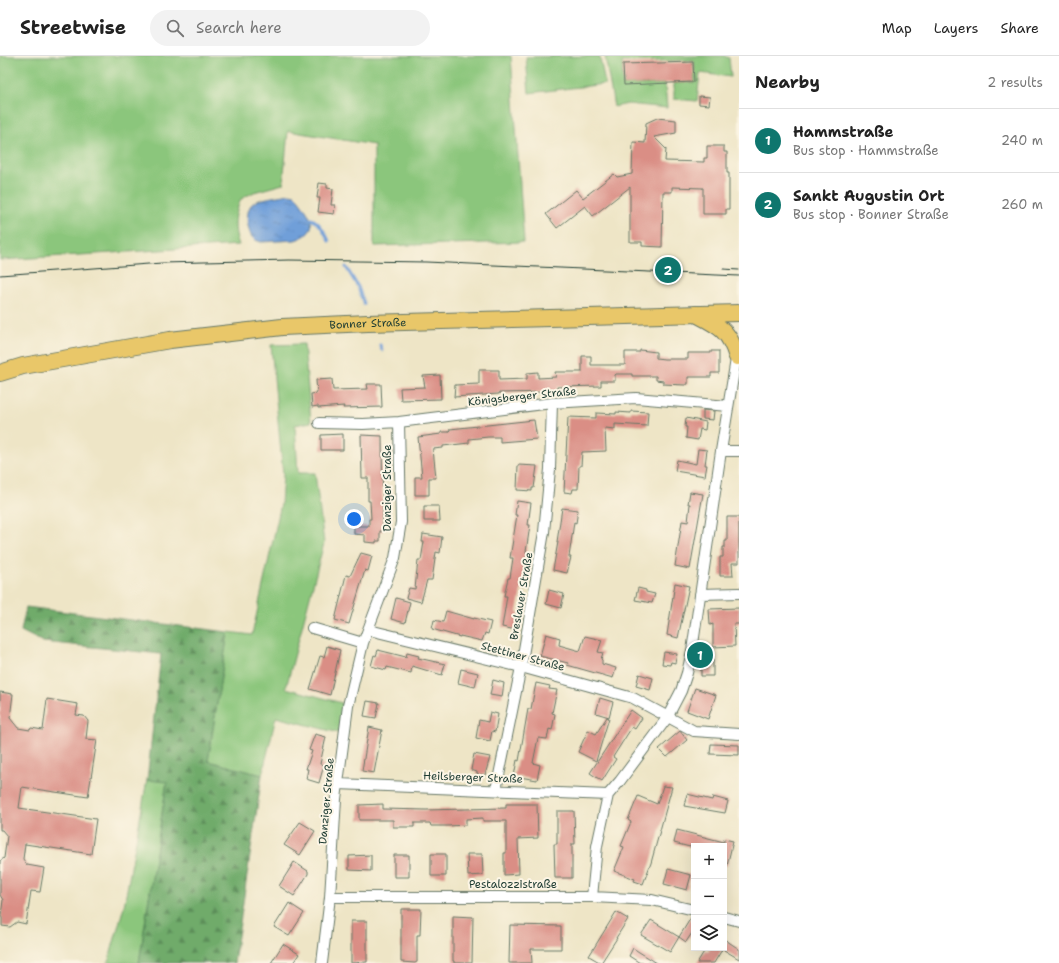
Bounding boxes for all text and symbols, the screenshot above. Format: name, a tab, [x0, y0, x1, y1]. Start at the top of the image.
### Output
search box	[150, 10, 430, 46]
text: Streetwise	[20, 15, 126, 40]
icon: search	[164, 17, 186, 39]
text: Search here	[196, 18, 282, 38]
text: Map	[882, 19, 912, 37]
text: Layers	[934, 19, 978, 37]
text: Share	[1000, 19, 1039, 37]
text: Nearby	[755, 71, 820, 93]
text: 2 results	[987, 74, 1043, 91]
text: Hammstraße	[793, 122, 894, 142]
text: 1	[765, 132, 771, 149]
text: 240 m	[1001, 132, 1043, 149]
text: Bus stop · Hammstraße	[793, 142, 939, 159]
text: Sankt Augustin Ort	[793, 186, 945, 206]
text: 2	[763, 196, 773, 213]
text: 260 m	[1001, 196, 1043, 213]
text: Bus stop · Bonner Straße	[793, 206, 949, 223]
pin: 2	[655, 255, 681, 285]
street label: Bonner Straße	[329, 315, 407, 333]
street label: Königsberger Straße	[467, 383, 577, 410]
street label: Danziger Straße	[380, 445, 395, 531]
your location	[344, 509, 364, 529]
street label: Breslauer Straße	[506, 551, 537, 641]
street label: Stettiner Straße	[479, 638, 566, 675]
pin: 1	[687, 640, 713, 670]
street label: Danziger Straße	[315, 757, 338, 845]
street label: Heilsberger Straße	[423, 768, 523, 787]
map controls	[691, 843, 727, 951]
button: +	[691, 843, 727, 879]
street label: Pestalozzistraße	[469, 877, 557, 892]
button: −	[691, 879, 727, 915]
button: layers	[691, 915, 727, 951]

